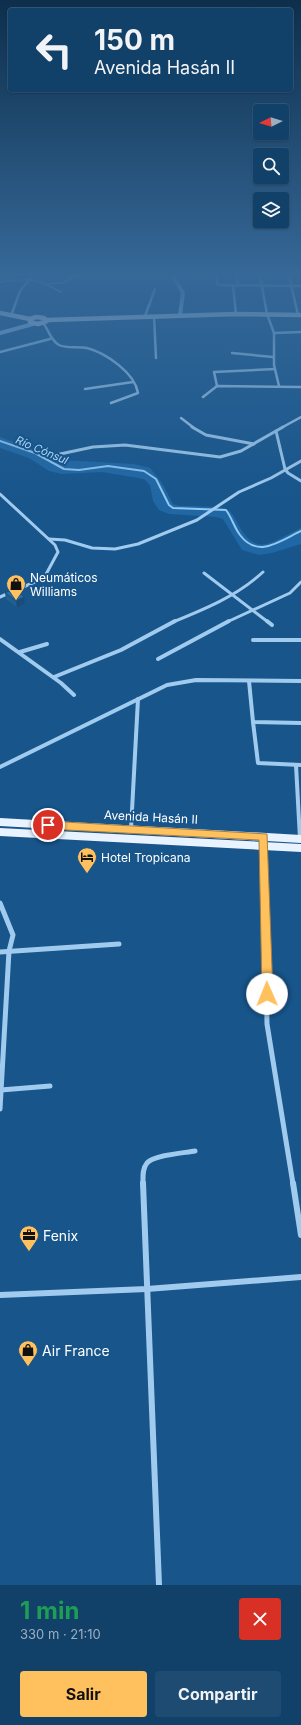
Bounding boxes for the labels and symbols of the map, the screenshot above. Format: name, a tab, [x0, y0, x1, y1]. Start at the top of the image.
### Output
north arrow	[253, 104, 289, 140]
water label: Río Cónsul	[14, 433, 71, 467]
place label: Neumáticos Williams	[30, 570, 98, 599]
shop icon: Neumáticos Williams	[5, 573, 27, 601]
street label: Avenida Hasán II	[104, 807, 198, 827]
pin	[31, 808, 65, 842]
hotel icon: Hotel Tropicana	[76, 846, 98, 874]
place label: Hotel Tropicana	[101, 850, 191, 865]
position arrow	[246, 973, 288, 1015]
office icon: Fenix	[18, 1224, 40, 1252]
place label: Fenix	[43, 1227, 79, 1244]
shop icon: Air France	[17, 1339, 39, 1367]
place label: Air France	[42, 1342, 110, 1359]

